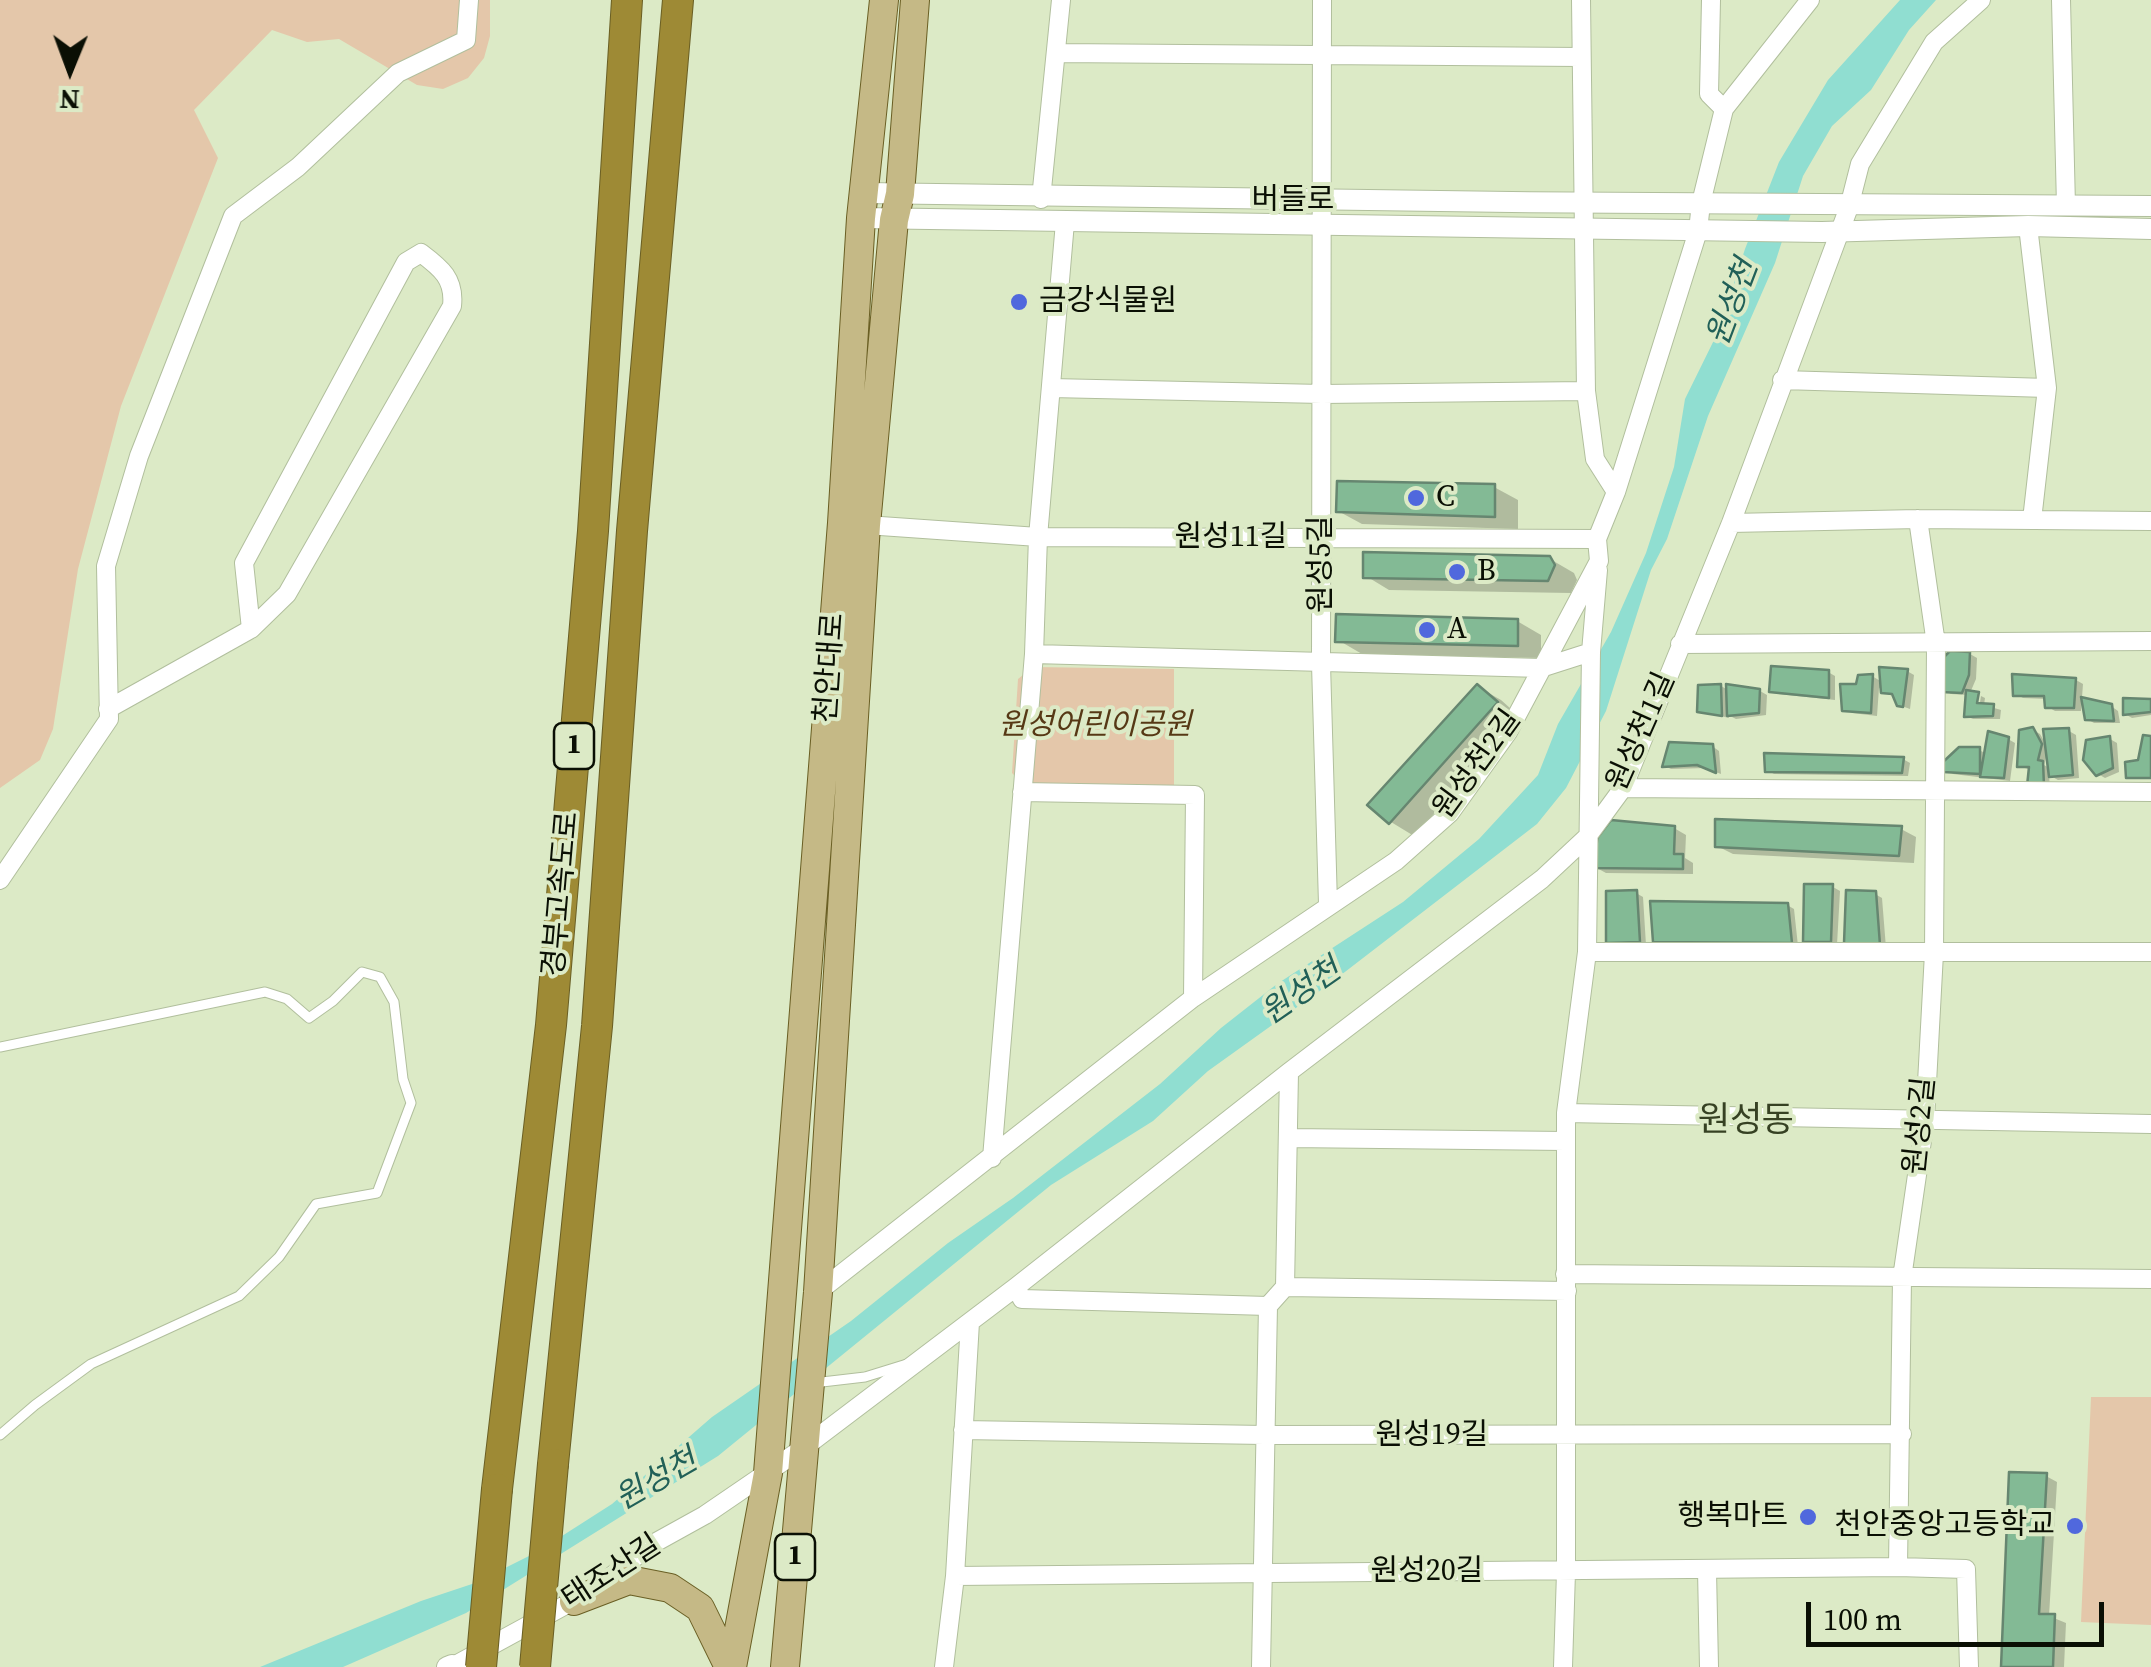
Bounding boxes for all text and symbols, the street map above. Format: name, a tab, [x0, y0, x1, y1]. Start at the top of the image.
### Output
north arrow	[20, 20, 120, 120]
text: N	[59, 81, 80, 119]
street label: 버들로	[1252, 183, 1334, 219]
water label: 원성천	[1700, 255, 1768, 351]
place label: 금강식물원	[1039, 284, 1177, 320]
marker: 금강식물원	[1008, 291, 1030, 313]
place label: C	[1436, 480, 1455, 516]
marker: C	[1405, 487, 1427, 509]
street label: 원성5길	[1304, 515, 1340, 613]
street label: 원성11길	[1175, 520, 1287, 556]
place label: B	[1477, 554, 1496, 590]
marker: B	[1446, 561, 1468, 583]
street label: 천안대로	[809, 612, 853, 724]
place label: A	[1447, 612, 1467, 648]
marker: A	[1416, 619, 1438, 641]
street label: 원성천1길	[1600, 667, 1684, 797]
street label: 원성천2길	[1427, 704, 1529, 826]
park label: 원성어린이공원	[998, 708, 1192, 744]
road number: 1	[554, 723, 594, 769]
street label: 경부고속도로	[537, 810, 587, 978]
water label: 원성천	[1255, 952, 1349, 1034]
street label: 원성2길	[1898, 1075, 1944, 1177]
district label: 원성동	[1698, 1101, 1794, 1143]
street label: 원성19길	[1376, 1418, 1488, 1454]
water label: 원성천	[609, 1442, 705, 1520]
place label: 행복마트	[1678, 1499, 1788, 1535]
marker: 행복마트	[1797, 1506, 1819, 1528]
place label: 천안중앙고등학교	[1834, 1508, 2055, 1544]
marker: 천안중앙고등학교	[2064, 1515, 2086, 1537]
street label: 태조산길	[556, 1528, 668, 1618]
road number: 1	[775, 1534, 815, 1580]
street label: 원성20길	[1371, 1554, 1483, 1590]
scale bar	[1811, 1582, 2108, 1644]
text: 100 m	[1823, 1599, 1902, 1640]

